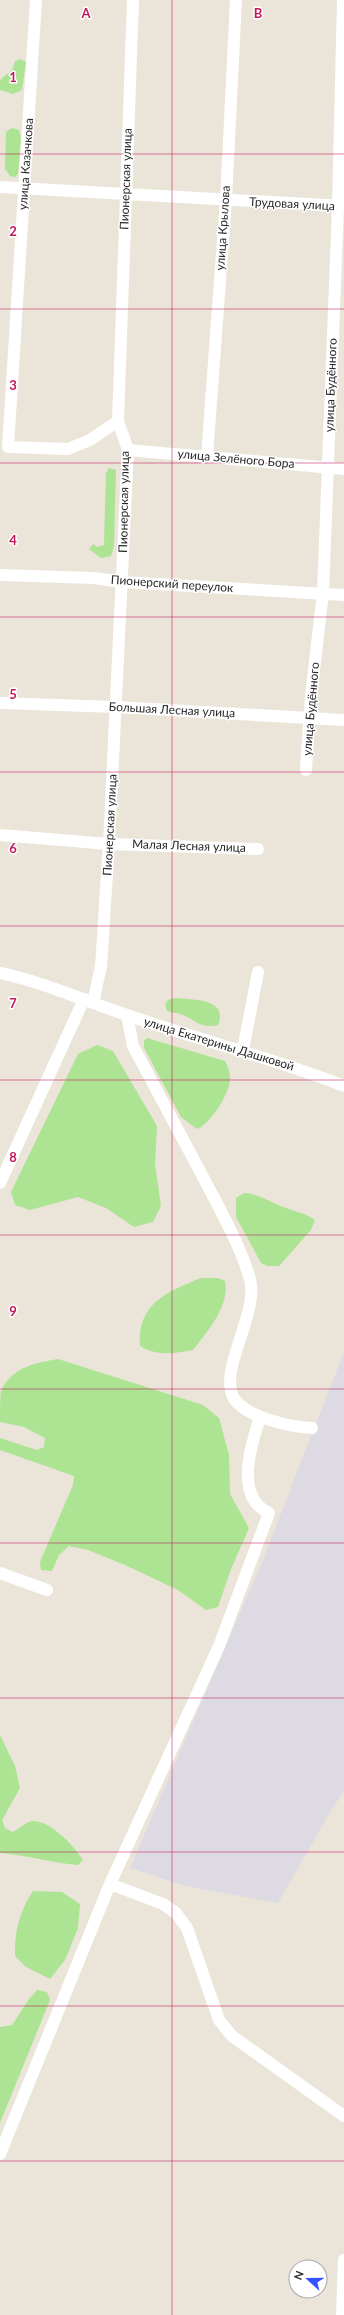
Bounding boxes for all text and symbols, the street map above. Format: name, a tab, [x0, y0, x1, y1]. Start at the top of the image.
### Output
text: A	[80, 5, 91, 21]
text: B	[254, 5, 263, 21]
text: 1	[9, 69, 17, 85]
street label: улица Казачкова	[15, 118, 36, 210]
street label: Пионерская улица	[116, 128, 135, 230]
street label: улица Крылова	[212, 185, 233, 271]
street label: Трудовая улица	[249, 194, 335, 213]
text: 2	[9, 223, 17, 239]
street label: улица Будённого	[321, 338, 340, 432]
text: 3	[9, 377, 17, 393]
street label: улица Зелёного Бора	[177, 446, 295, 471]
street label: Пионерская улица	[115, 451, 132, 553]
text: 4	[9, 532, 17, 548]
street label: Пионерский переулок	[110, 572, 235, 595]
street label: улица Будённого	[299, 661, 322, 756]
text: 5	[9, 686, 17, 702]
street label: Большая Лесная улица	[108, 699, 236, 720]
street label: Пионерская улица	[99, 774, 120, 876]
street label: Малая Лесная улица	[132, 836, 246, 855]
text: 6	[9, 840, 17, 856]
text: 7	[9, 995, 17, 1011]
street label: улица Екатерины Дашковой	[142, 1013, 296, 1074]
text: 8	[9, 1149, 17, 1165]
text: 9	[9, 1303, 17, 1319]
north arrow	[288, 2259, 328, 2299]
text: N	[291, 2269, 306, 2282]

